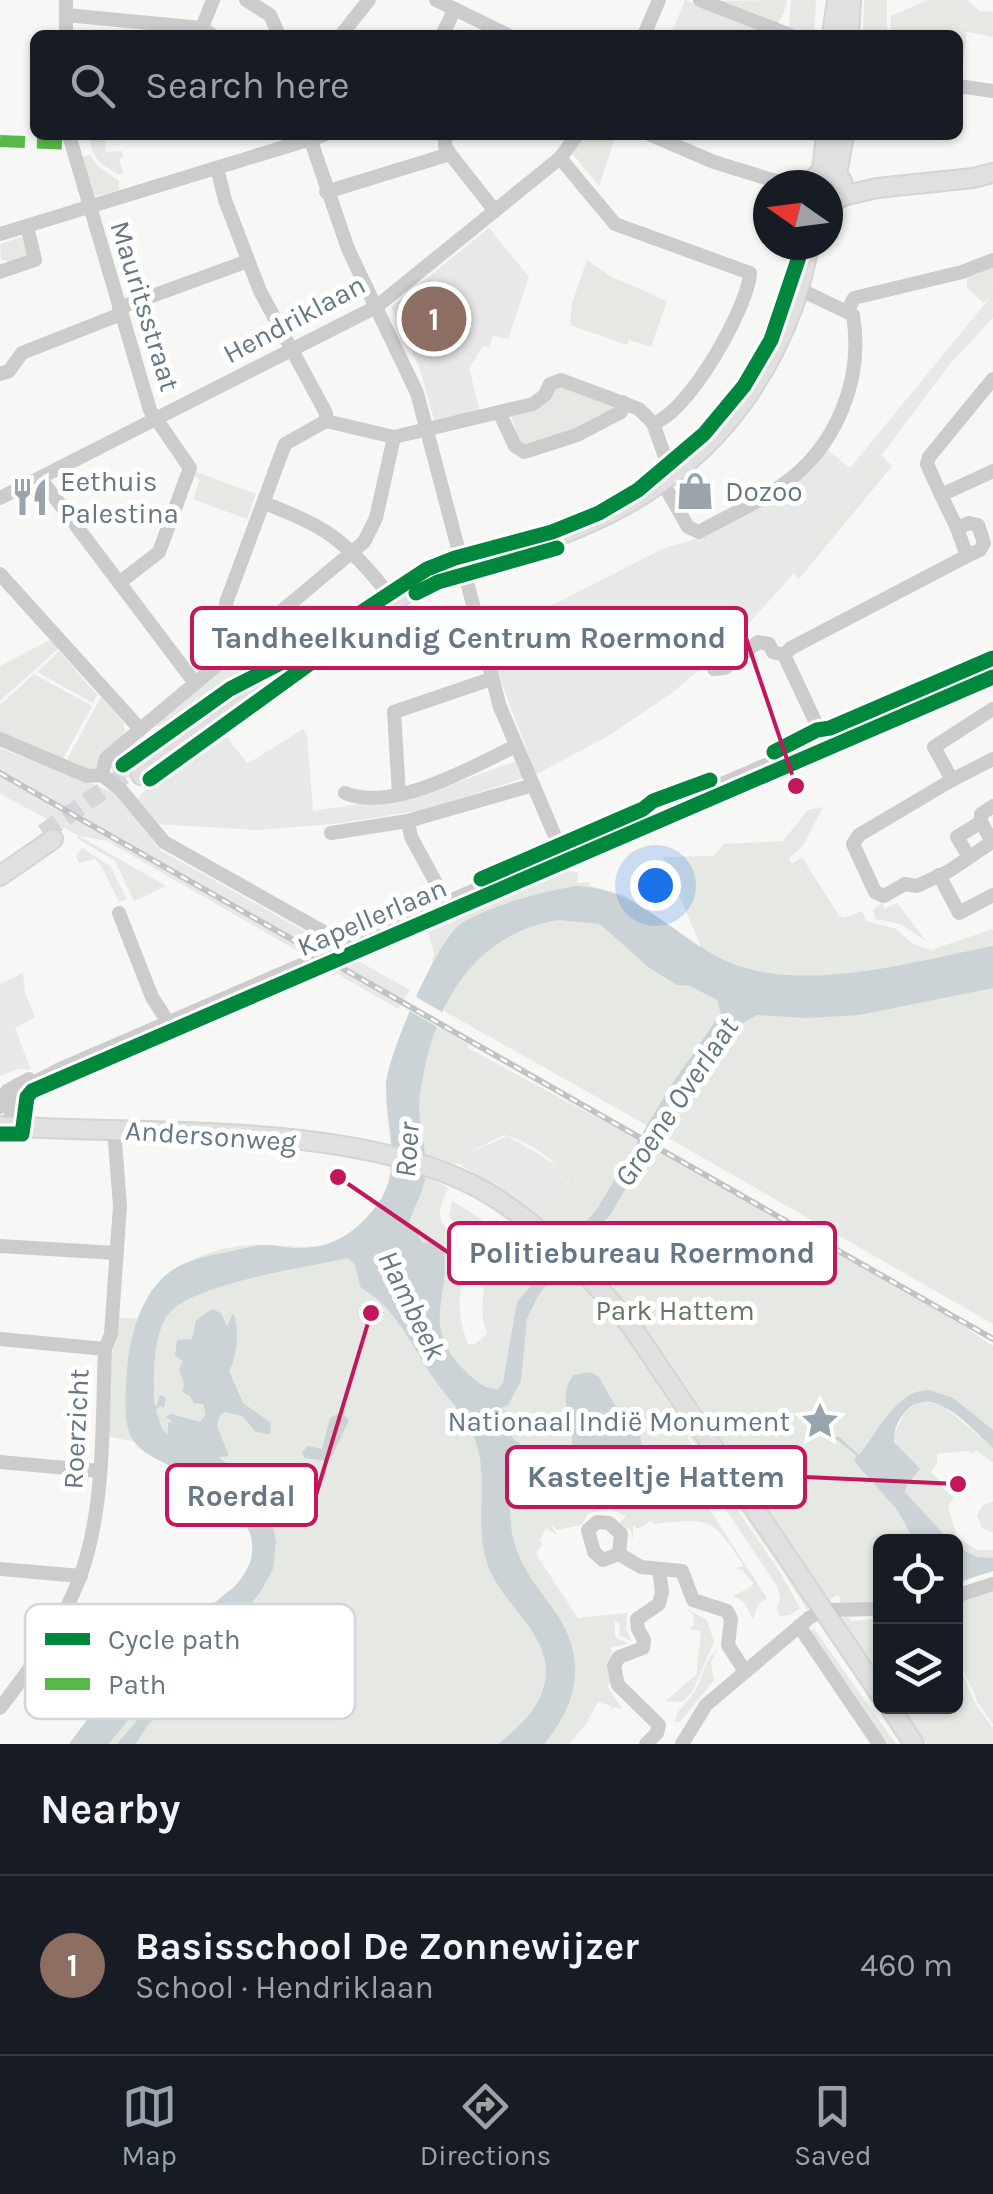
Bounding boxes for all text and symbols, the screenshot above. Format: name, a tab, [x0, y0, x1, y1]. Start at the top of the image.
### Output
search box	[30, 30, 963, 140]
icon: search	[65, 58, 120, 113]
text: Search here	[145, 63, 349, 108]
north arrow	[753, 170, 843, 260]
street label: Mauritsstraat	[103, 217, 187, 395]
street label: Hendriklaan	[217, 268, 371, 370]
pin: 1	[402, 282, 466, 356]
place label: Eethuis Palestina	[60, 465, 179, 530]
shop icon: Dozoo	[674, 470, 716, 512]
place label: Dozoo	[725, 475, 803, 508]
restaurant icon: Eethuis Palestina	[9, 476, 51, 518]
callout: Tandheelkundig Centrum Roermond	[192, 608, 746, 668]
text: Tandheelkundig Centrum Roermond	[212, 620, 726, 656]
your location	[630, 860, 681, 911]
street label: Kapellerlaan	[292, 871, 452, 963]
water label: Groene Overlaat	[606, 1010, 746, 1193]
street label: Andersonweg	[124, 1114, 298, 1158]
water label: Roer	[387, 1119, 427, 1179]
callout: Politiebureau Roermond	[449, 1223, 835, 1283]
text: Politiebureau Roermond	[469, 1235, 815, 1271]
water label: Hambeek	[370, 1244, 454, 1366]
park label: Park Hattem	[595, 1294, 755, 1327]
street label: Roerzicht	[56, 1368, 96, 1490]
place icon: Nationaal Indië Monument	[799, 1400, 841, 1442]
place label: Nationaal Indië Monument	[447, 1405, 790, 1438]
callout: Kasteeltje Hattem	[507, 1447, 805, 1507]
text: Kasteeltje Hattem	[527, 1459, 785, 1495]
callout: Roerdal	[167, 1465, 316, 1525]
text: Roerdal	[186, 1478, 296, 1514]
map controls	[873, 1534, 963, 1714]
button: locate	[873, 1534, 963, 1624]
legend	[25, 1604, 355, 1719]
text: Cycle path	[108, 1623, 241, 1656]
button: layers	[873, 1624, 963, 1714]
text: Path	[108, 1668, 166, 1701]
text: Nearby	[40, 1784, 180, 1834]
text: Basisschool De Zonnewijzer	[135, 1924, 639, 1969]
text: 1	[67, 1947, 78, 1984]
text: 460 m	[860, 1947, 953, 1984]
text: School · Hendriklaan	[135, 1969, 434, 2006]
tab: Map	[121, 2079, 177, 2172]
tab: Directions	[420, 2079, 551, 2172]
tab: Saved	[794, 2079, 872, 2172]

